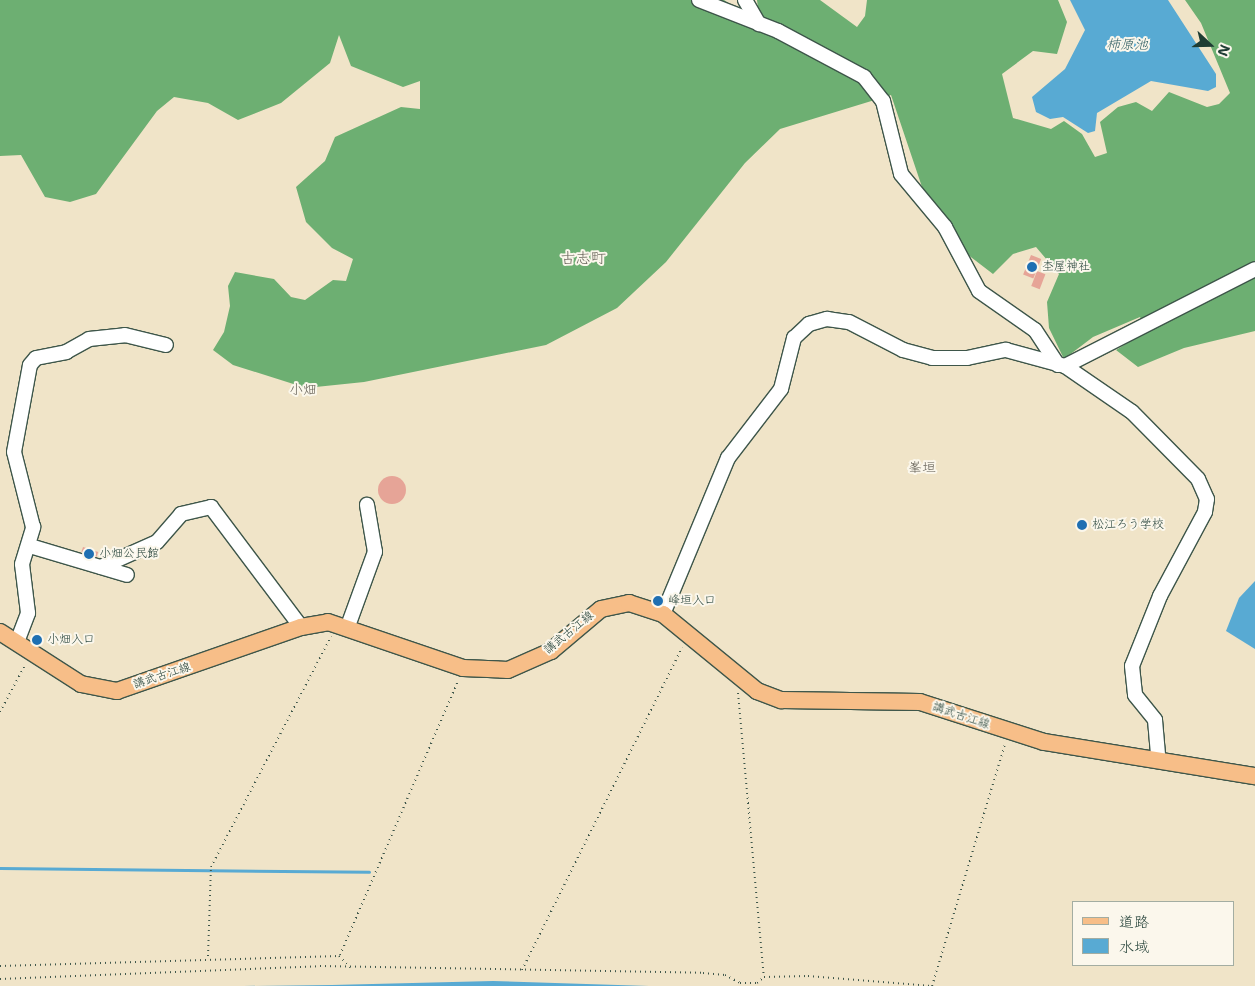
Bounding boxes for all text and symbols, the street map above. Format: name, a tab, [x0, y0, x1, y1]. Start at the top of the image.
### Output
north arrow	[1185, 20, 1235, 70]
water label: 柿原池	[1106, 36, 1148, 52]
text: N	[1214, 42, 1234, 59]
district label: 古志町	[561, 250, 605, 268]
place label: 杢屋神社	[1042, 260, 1090, 274]
marker: 杢屋神社	[1026, 261, 1038, 273]
district label: 小畑	[289, 381, 317, 397]
district label: 峯垣	[908, 459, 936, 475]
place label: 松江ろう学校	[1092, 518, 1164, 532]
marker: 松江ろう学校	[1076, 519, 1088, 531]
place label: 小畑公民館	[99, 547, 159, 561]
marker: 小畑公民館	[83, 548, 95, 560]
place label: 峰垣入口	[668, 594, 716, 608]
marker: 峰垣入口	[652, 595, 664, 607]
street label: 講武古江線	[541, 609, 597, 657]
place label: 小畑入口	[47, 633, 95, 647]
marker: 小畑入口	[31, 634, 43, 646]
street label: 講武古江線	[131, 660, 193, 692]
street label: 講武古江線	[930, 699, 992, 733]
legend	[1072, 901, 1235, 966]
text: 道路	[1119, 912, 1149, 932]
text: 水域	[1119, 937, 1149, 957]

